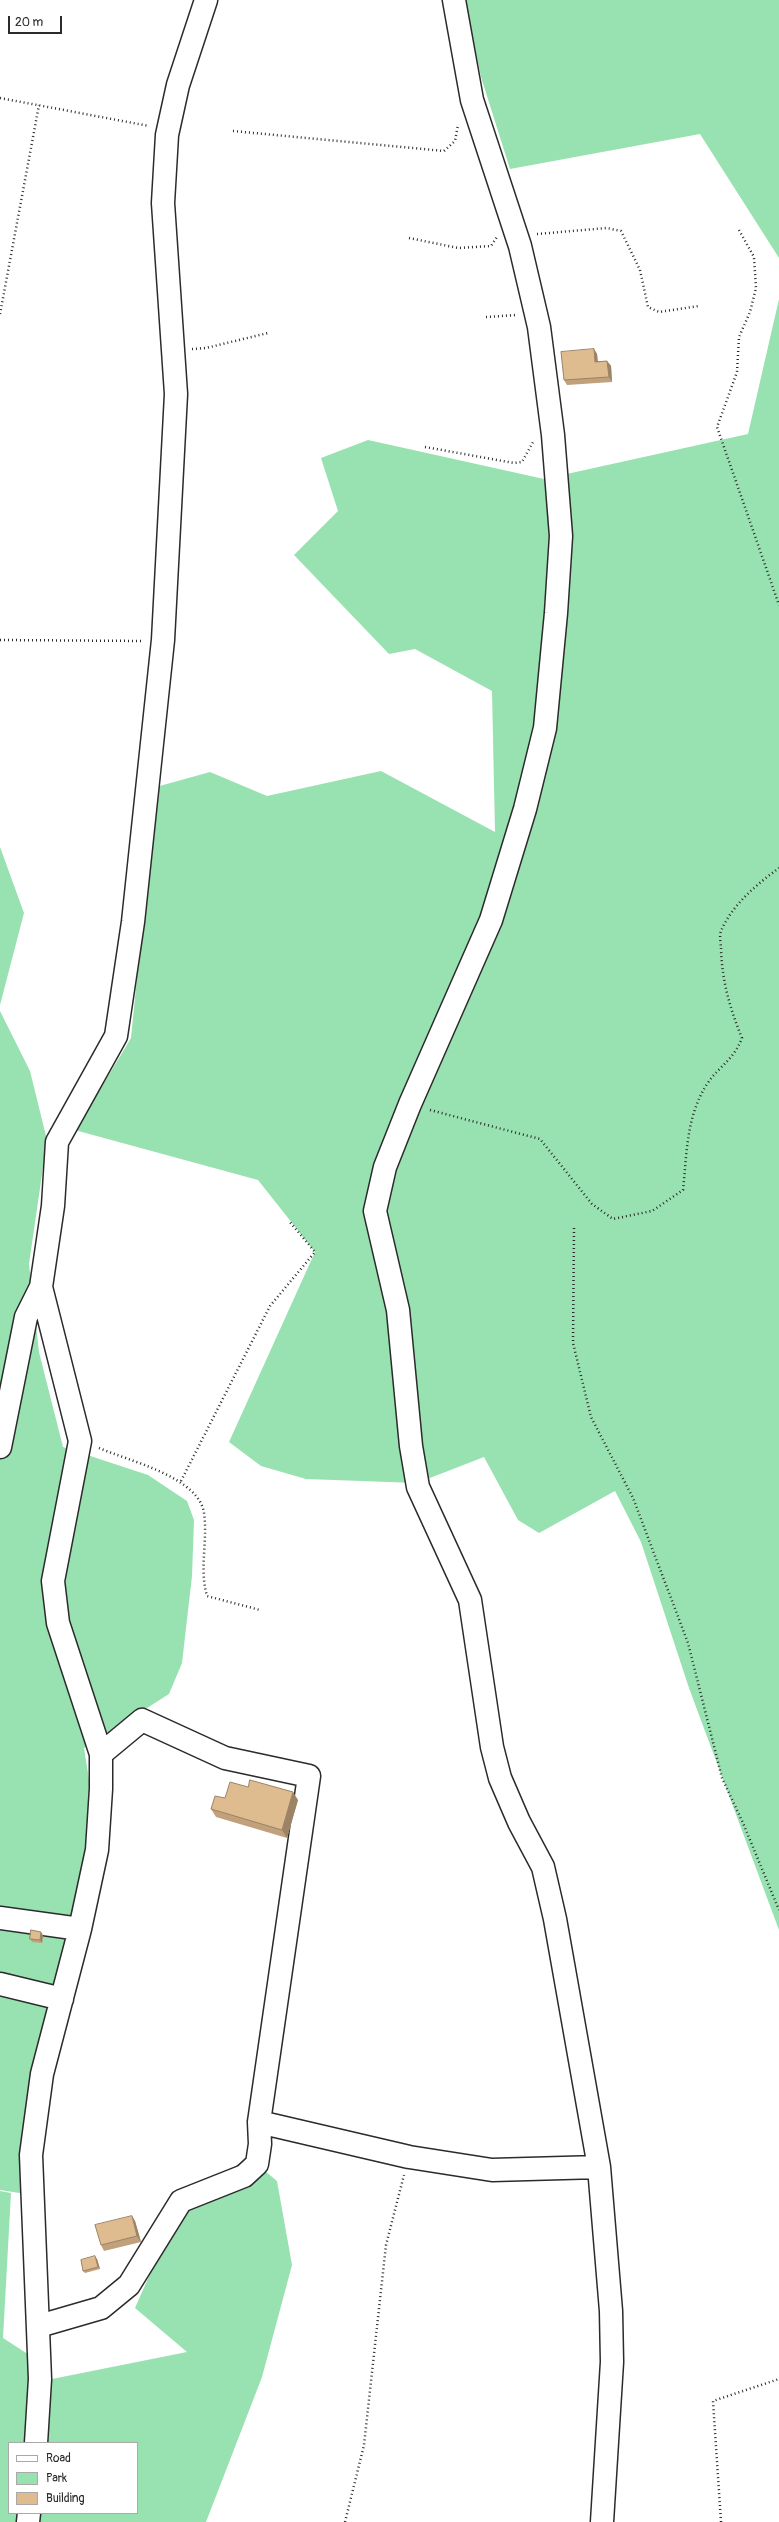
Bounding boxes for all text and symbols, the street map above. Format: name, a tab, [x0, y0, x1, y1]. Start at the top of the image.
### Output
scale bar	[10, 8, 64, 34]
text: 20 m	[15, 15, 43, 30]
legend	[8, 2442, 138, 2514]
text: Road	[46, 2451, 71, 2466]
text: Park	[46, 2471, 67, 2486]
text: Building	[46, 2491, 85, 2506]

